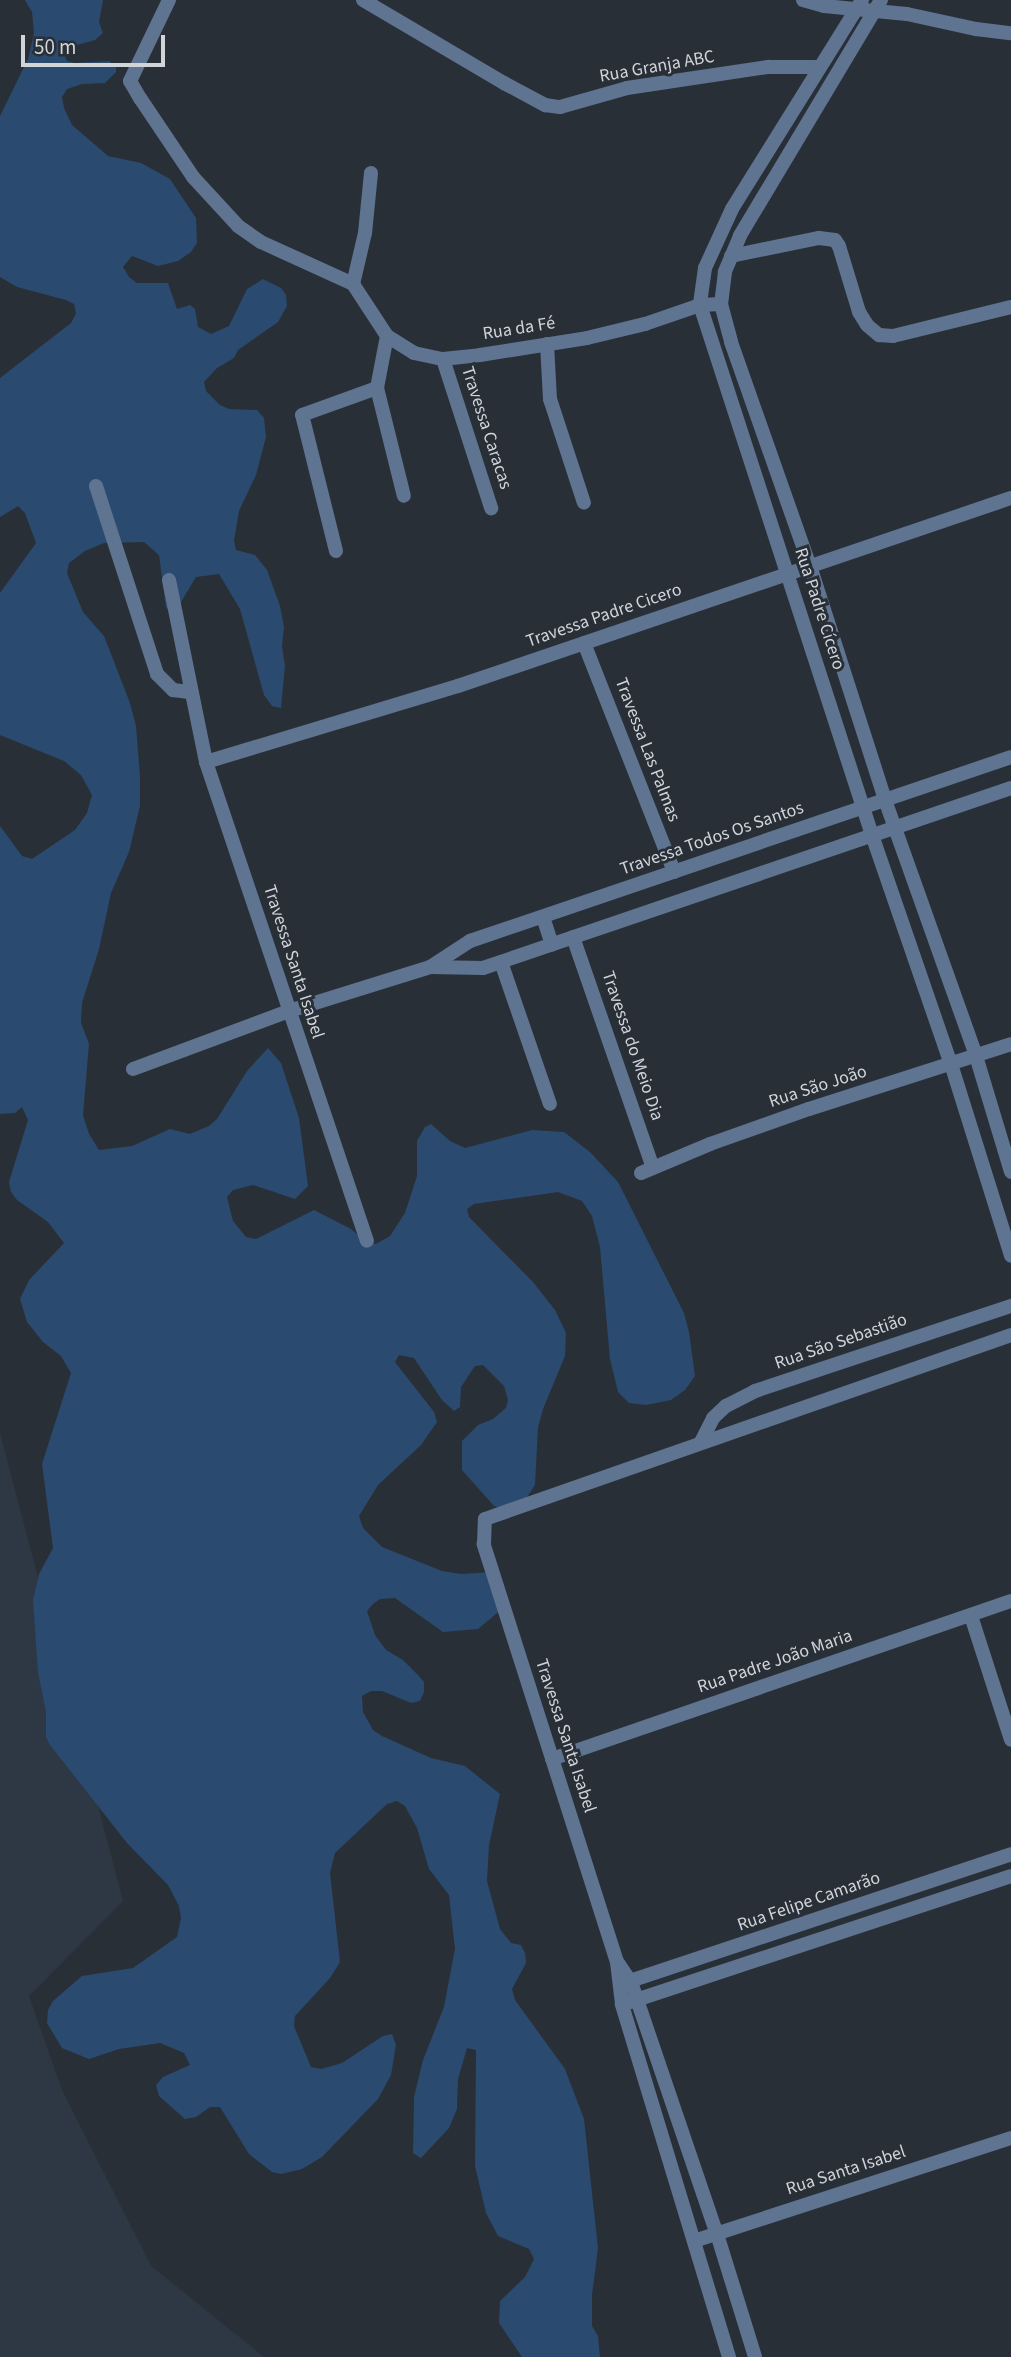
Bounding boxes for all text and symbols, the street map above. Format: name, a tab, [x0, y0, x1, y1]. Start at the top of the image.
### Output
scale bar	[24, 21, 168, 65]
text: 50 m	[34, 32, 76, 62]
street label: Rua Granja ABC	[598, 46, 716, 88]
street label: Rua da Fé	[481, 313, 557, 345]
street label: Travessa Caracas	[456, 364, 516, 492]
street label: Rua Padre Cícero	[789, 545, 849, 673]
street label: Travessa Padre Cicero	[523, 579, 685, 653]
street label: Travessa Las Palmas	[610, 675, 684, 825]
street label: Travessa Todos Os Santos	[617, 797, 807, 881]
street label: Travessa Santa Isabel	[258, 882, 328, 1042]
street label: Travessa do Meio Dia	[596, 969, 668, 1123]
street label: Rua São João	[766, 1061, 870, 1113]
street label: Rua São Sebastião	[772, 1309, 910, 1375]
street label: Rua Padre João Maria	[695, 1625, 855, 1699]
street label: Travessa Santa Isabel	[530, 1656, 600, 1816]
street label: Rua Felipe Camarão	[735, 1867, 883, 1937]
street label: Rua Santa Isabel	[783, 2142, 909, 2200]

